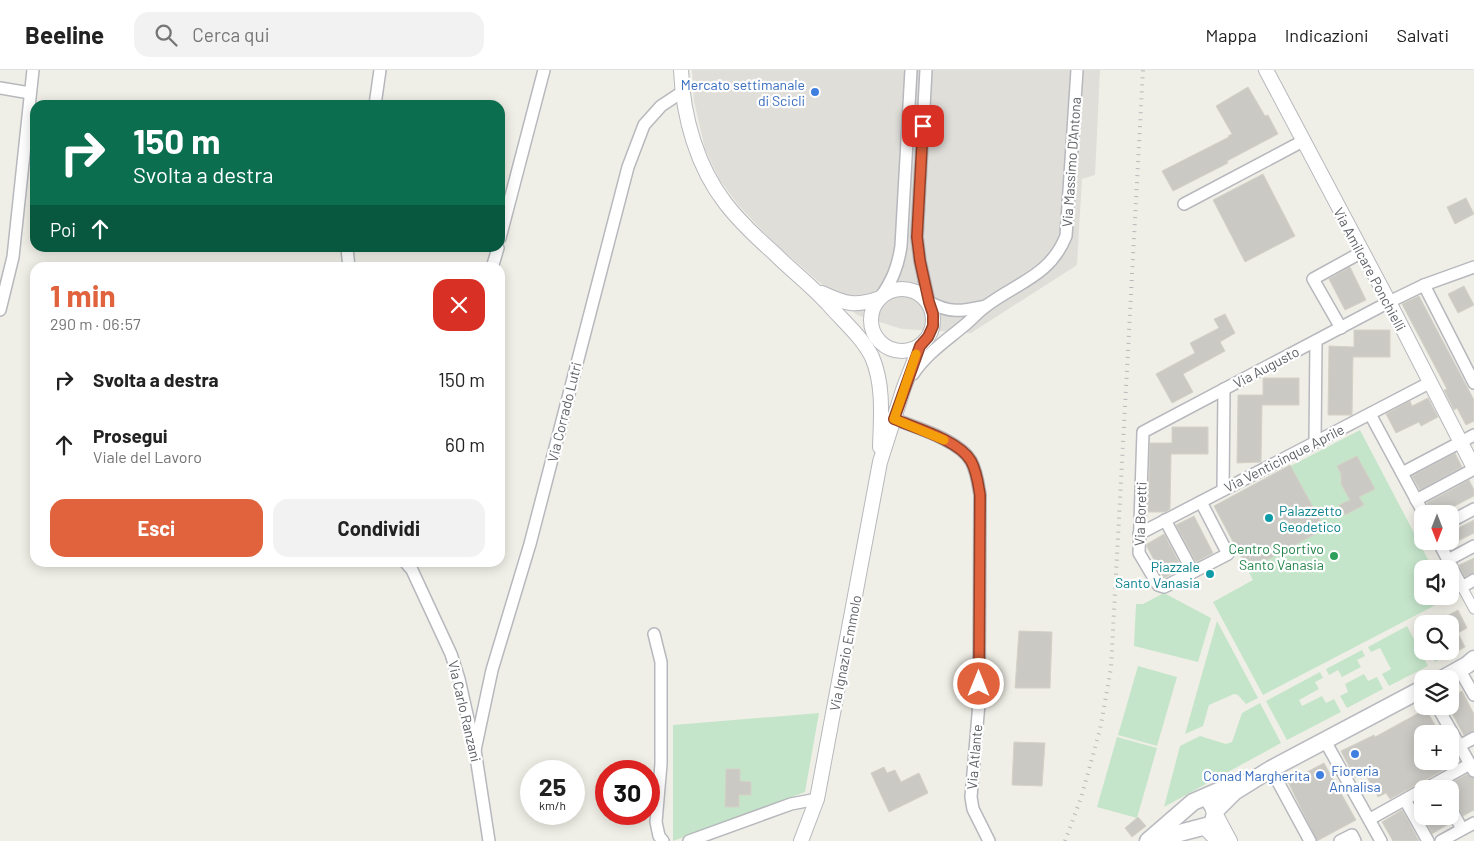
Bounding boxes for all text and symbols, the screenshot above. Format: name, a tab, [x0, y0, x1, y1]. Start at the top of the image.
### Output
search box	[134, 12, 484, 57]
text: Beeline	[25, 20, 104, 49]
icon: search	[152, 21, 180, 49]
text: Cerca qui	[192, 23, 270, 46]
text: Mappa	[1206, 24, 1257, 46]
text: Indicazioni	[1285, 24, 1369, 46]
text: Salvati	[1397, 24, 1449, 46]
place label: Mercato settimanale di Scicli	[681, 76, 805, 109]
marker: Mercato settimanale di Scicli	[809, 86, 821, 98]
street label: Via Massimo D'Antona	[1058, 96, 1084, 228]
pin	[902, 105, 944, 147]
icon: arrive	[909, 112, 937, 140]
text: 150 m	[133, 119, 220, 161]
icon: right	[50, 120, 115, 185]
text: Svolta a destra	[133, 161, 274, 187]
street label: Via Amilcare Ponchielli	[1330, 204, 1410, 334]
icon: ahead	[86, 215, 114, 243]
text: Poi	[50, 218, 76, 241]
text: 1 min	[50, 277, 116, 313]
button: close	[433, 279, 485, 331]
text: 290 m · 06:57	[50, 314, 141, 333]
street label: Via Augusto	[1230, 343, 1302, 391]
street label: Via Corrado Lutri	[543, 360, 585, 464]
icon: right	[50, 366, 78, 394]
text: Svolta a destra	[93, 368, 219, 391]
text: 150 m	[438, 368, 485, 391]
street label: Via Venticinque Aprile	[1221, 420, 1347, 496]
text: Prosegui	[93, 424, 168, 447]
icon: ahead	[50, 431, 78, 459]
text: 60 m	[445, 433, 485, 456]
text: Viale del Lavoro	[93, 447, 202, 466]
street label: Via Boretti	[1130, 482, 1150, 546]
button: Esci	[50, 499, 263, 557]
button: Condividi	[273, 499, 485, 557]
place label: Palazzetto Geodetico	[1279, 502, 1342, 535]
north arrow	[1414, 505, 1459, 550]
map controls	[1414, 505, 1459, 825]
marker: Palazzetto Geodetico	[1263, 512, 1275, 524]
place label: Centro Sportivo Santo Vanasia	[1229, 540, 1324, 573]
marker: Centro Sportivo Santo Vanasia	[1328, 550, 1340, 562]
place label: Piazzale Santo Vanasia	[1115, 558, 1200, 591]
button: sound	[1414, 560, 1459, 605]
marker: Piazzale Santo Vanasia	[1204, 568, 1216, 580]
street label: Via Ignazio Emmolo	[825, 594, 865, 712]
button: search	[1414, 615, 1459, 660]
position arrow	[952, 657, 1004, 709]
street label: Via Carlo Ranzani	[445, 658, 485, 764]
button: layers	[1414, 670, 1459, 715]
street label: Via Atlante	[963, 724, 985, 790]
button: +	[1414, 725, 1459, 770]
marker: Fioreria Annalisa	[1349, 748, 1361, 760]
speed limit sign: 30	[595, 760, 660, 825]
place label: Fioreria Annalisa	[1329, 762, 1381, 795]
place label: Conad Margherita	[1203, 767, 1310, 784]
marker: Conad Margherita	[1314, 769, 1326, 781]
text: 25	[539, 771, 566, 801]
button: −	[1414, 780, 1459, 825]
text: km/h	[539, 798, 566, 812]

